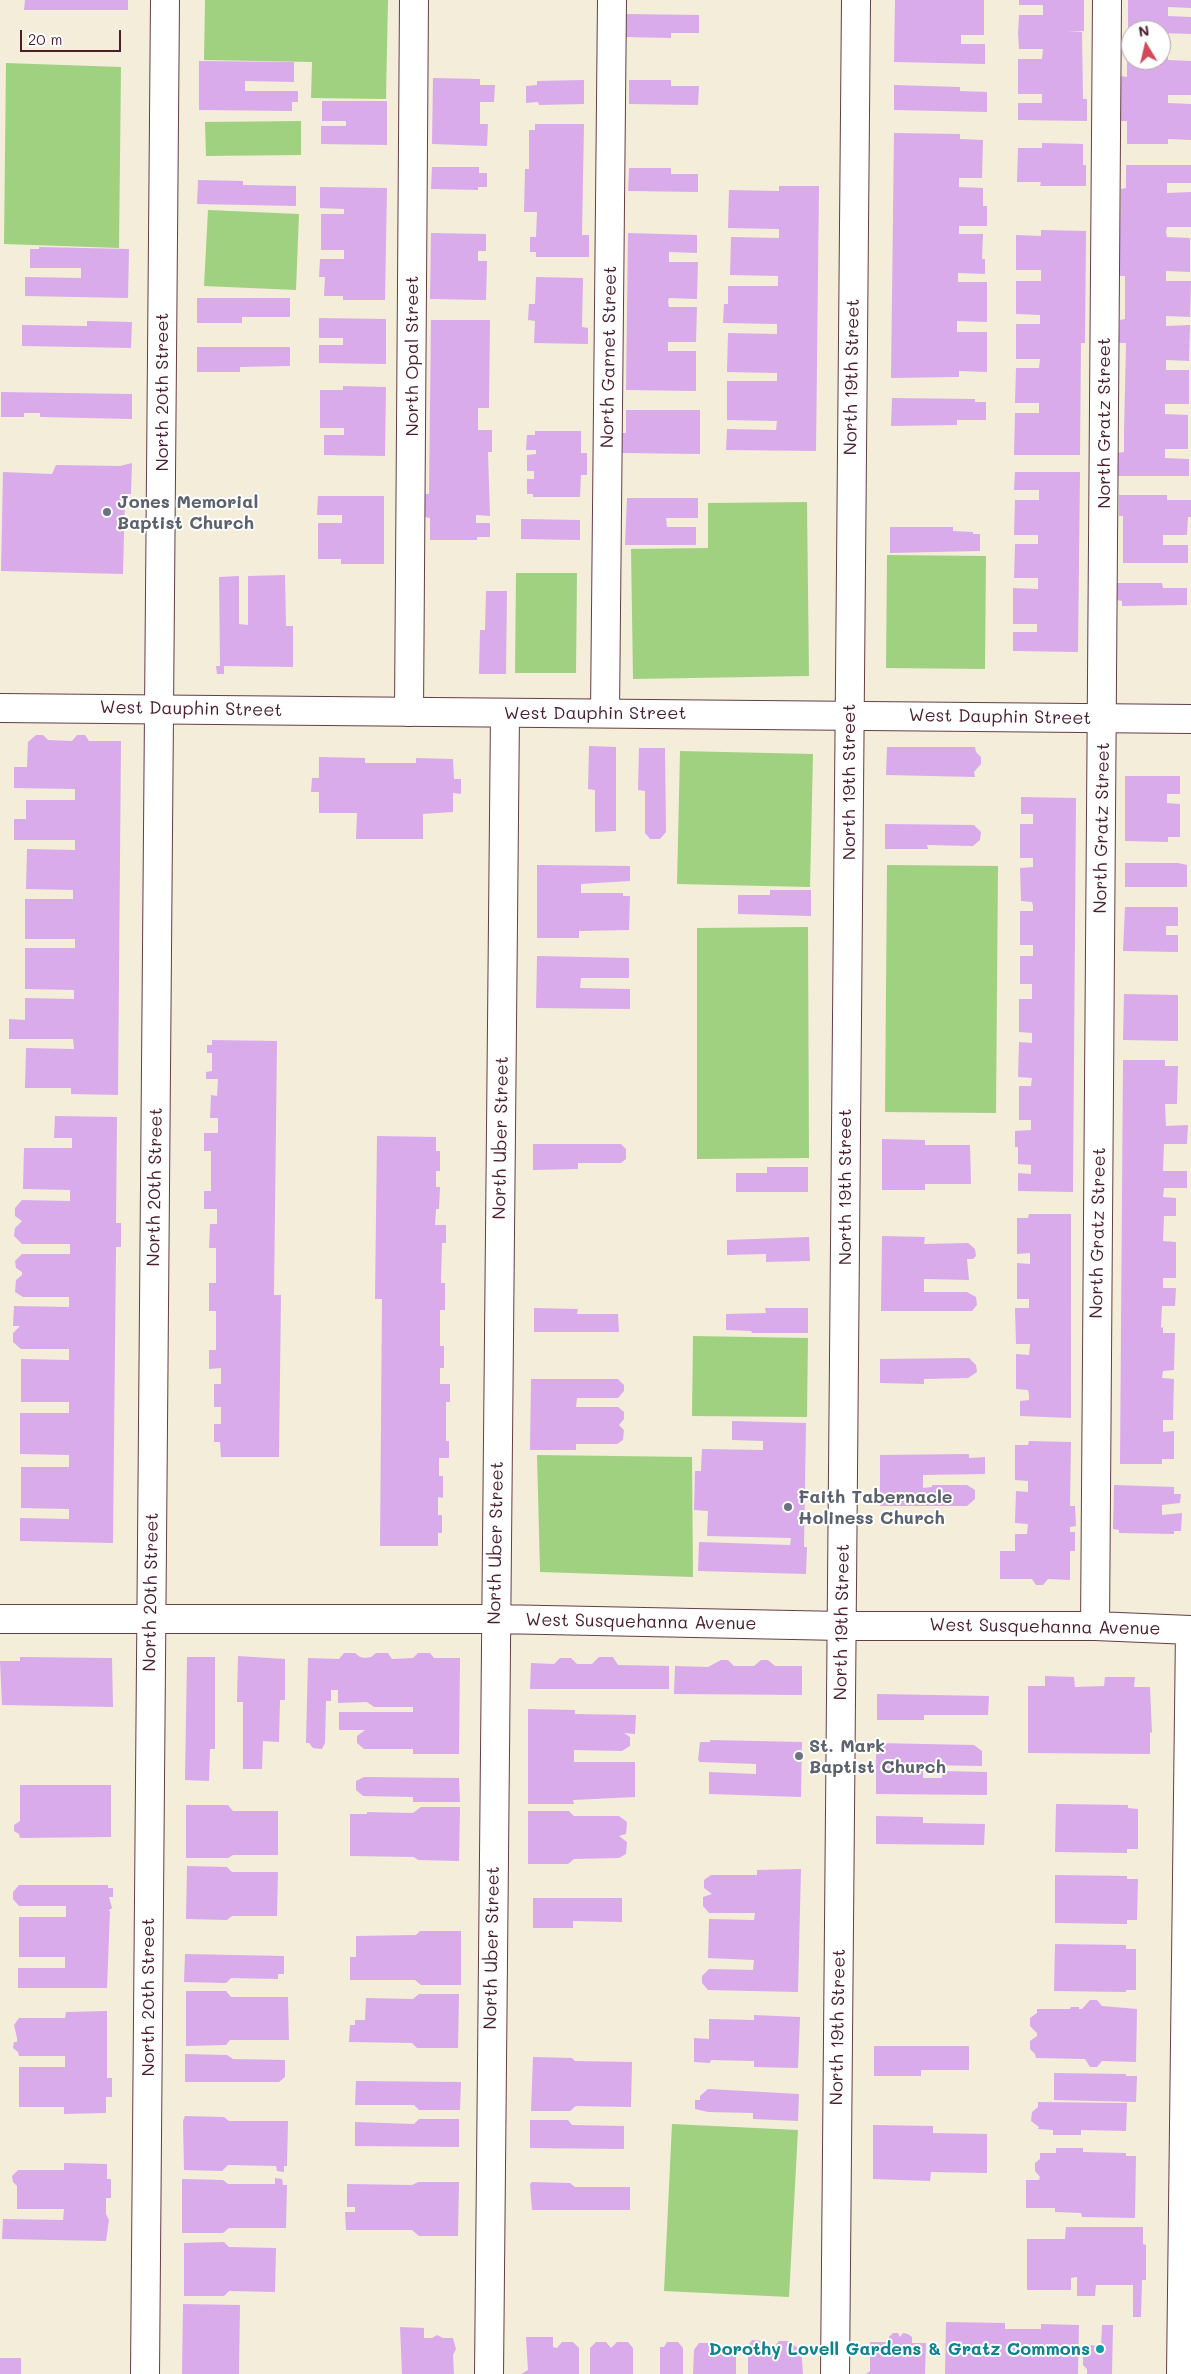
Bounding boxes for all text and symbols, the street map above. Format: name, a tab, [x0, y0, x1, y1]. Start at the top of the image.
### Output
scale bar	[22, 20, 124, 52]
north arrow	[1121, 20, 1171, 70]
text: N	[1137, 20, 1150, 41]
text: 20 m	[28, 29, 62, 49]
street label: North Garnet Street	[597, 266, 621, 448]
street label: North Opal Street	[401, 276, 423, 436]
street label: North 19th Street	[840, 299, 864, 455]
street label: North 20th Street	[151, 312, 173, 472]
street label: North Gratz Street	[1093, 337, 1115, 509]
place label: Jones Memorial Baptist Church	[117, 491, 258, 534]
marker: Jones Memorial Baptist Church	[101, 506, 113, 518]
street label: West Dauphin Street	[100, 697, 282, 721]
street label: West Dauphin Street	[504, 702, 686, 724]
street label: North 19th Street	[838, 704, 860, 860]
street label: West Dauphin Street	[909, 705, 1091, 729]
street label: North Gratz Street	[1090, 742, 1114, 914]
street label: North Uber Street	[489, 1056, 513, 1220]
street label: North 20th Street	[143, 1107, 167, 1267]
street label: North 19th Street	[834, 1109, 856, 1265]
street label: North Gratz Street	[1086, 1147, 1110, 1319]
street label: North Uber Street	[484, 1461, 508, 1625]
place label: Faith Tabernacle Holiness Church	[798, 1486, 953, 1528]
marker: Faith Tabernacle Holiness Church	[782, 1501, 794, 1513]
street label: North 20th Street	[139, 1512, 163, 1672]
street label: North 19th Street	[830, 1544, 854, 1700]
street label: West Susquehanna Avenue	[525, 1609, 757, 1635]
street label: West Susquehanna Avenue	[929, 1614, 1161, 1640]
place label: St. Mark Baptist Church	[809, 1735, 946, 1778]
marker: St. Mark Baptist Church	[793, 1750, 805, 1762]
street label: North Uber Street	[480, 1866, 504, 2030]
street label: North 20th Street	[137, 1917, 159, 2077]
street label: North 19th Street	[826, 1949, 850, 2105]
place label: Dorothy Lovell Gardens & Gratz Commons	[709, 2338, 1090, 2360]
marker: Dorothy Lovell Gardens & Gratz Commons	[1094, 2343, 1106, 2355]

